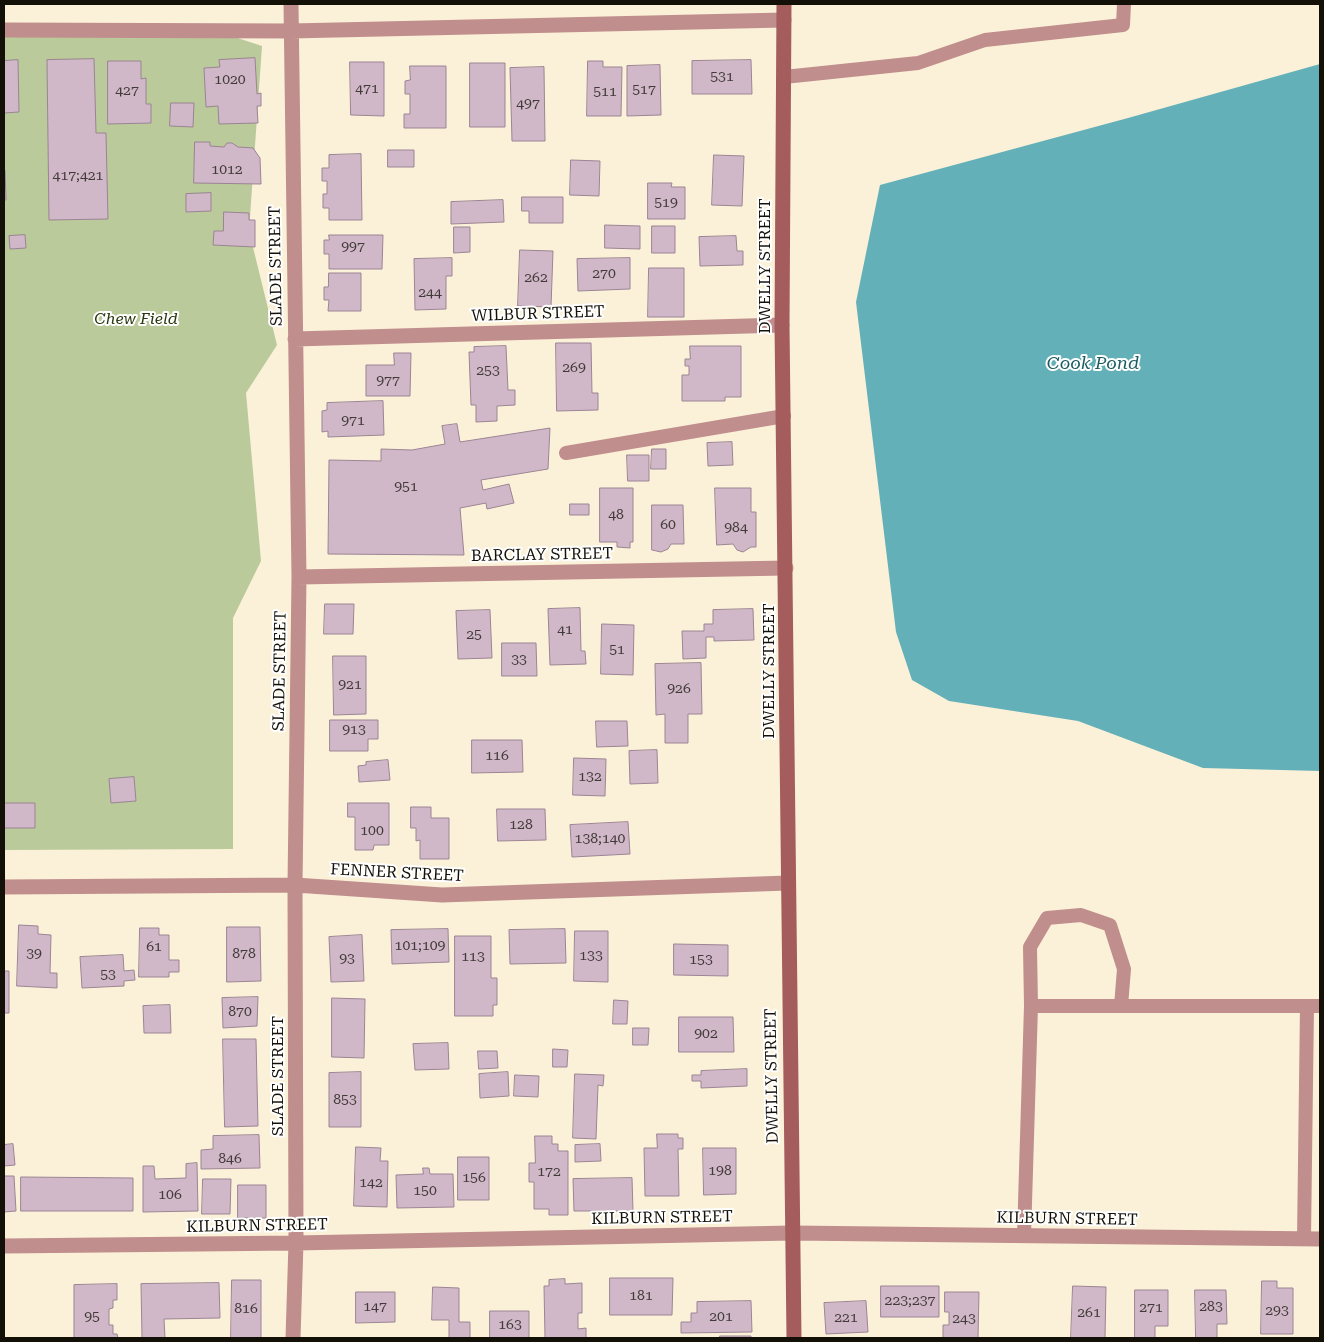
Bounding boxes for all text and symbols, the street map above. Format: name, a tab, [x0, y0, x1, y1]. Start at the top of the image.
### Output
house number: 531	[710, 69, 734, 85]
house number: 1020	[214, 72, 246, 88]
house number: 471	[355, 81, 379, 97]
house number: 517	[632, 82, 656, 98]
house number: 427	[115, 83, 139, 99]
house number: 511	[593, 84, 617, 100]
house number: 497	[516, 96, 540, 112]
house number: 1012	[211, 162, 243, 178]
house number: 417;421	[53, 168, 103, 184]
house number: 519	[654, 195, 678, 211]
street label: DWELLY STREET	[755, 198, 775, 334]
street label: SLADE STREET	[265, 206, 287, 326]
house number: 997	[341, 239, 365, 255]
house number: 270	[592, 266, 616, 282]
house number: 262	[524, 270, 548, 286]
house number: 244	[418, 285, 442, 301]
street label: WILBUR STREET	[471, 302, 605, 326]
park label: Chew Field	[94, 309, 178, 329]
water label: Cook Pond	[1047, 353, 1139, 375]
house number: 269	[562, 360, 586, 376]
house number: 253	[476, 363, 500, 379]
house number: 977	[376, 373, 400, 389]
house number: 971	[341, 413, 365, 429]
house number: 951	[394, 479, 418, 495]
house number: 48	[608, 507, 624, 523]
house number: 60	[660, 517, 676, 533]
house number: 984	[724, 520, 748, 536]
street label: BARCLAY STREET	[471, 544, 613, 566]
street label: DWELLY STREET	[759, 603, 779, 739]
street label: SLADE STREET	[269, 611, 291, 731]
house number: 41	[557, 622, 573, 638]
house number: 25	[466, 627, 482, 643]
house number: 51	[609, 642, 625, 658]
house number: 33	[511, 652, 527, 668]
house number: 921	[338, 677, 362, 693]
house number: 926	[667, 681, 691, 697]
house number: 913	[342, 722, 366, 738]
house number: 116	[485, 748, 509, 764]
house number: 132	[578, 769, 602, 785]
house number: 128	[509, 817, 533, 833]
house number: 100	[360, 823, 384, 839]
house number: 138;140	[575, 831, 625, 847]
street label: FENNER STREET	[330, 860, 464, 886]
house number: 101;109	[395, 938, 445, 954]
house number: 61	[146, 939, 162, 955]
house number: 39	[26, 946, 42, 962]
house number: 878	[232, 946, 256, 962]
house number: 133	[579, 948, 603, 964]
house number: 113	[461, 949, 485, 965]
house number: 93	[339, 951, 355, 967]
house number: 153	[689, 952, 713, 968]
house number: 53	[100, 967, 116, 983]
house number: 870	[228, 1004, 252, 1020]
street label: DWELLY STREET	[761, 1008, 783, 1144]
street label: SLADE STREET	[268, 1016, 288, 1136]
house number: 902	[694, 1026, 718, 1042]
house number: 853	[333, 1092, 357, 1108]
house number: 846	[218, 1151, 242, 1167]
house number: 198	[708, 1163, 732, 1179]
house number: 172	[537, 1164, 561, 1180]
house number: 156	[462, 1170, 486, 1186]
house number: 142	[359, 1175, 383, 1191]
house number: 150	[413, 1183, 437, 1199]
house number: 106	[158, 1187, 182, 1203]
street label: KILBURN STREET	[591, 1207, 733, 1229]
street label: KILBURN STREET	[996, 1208, 1138, 1230]
street label: KILBURN STREET	[186, 1215, 328, 1237]
house number: 181	[629, 1288, 653, 1304]
house number: 223;237	[885, 1293, 935, 1309]
house number: 147	[363, 1299, 387, 1315]
house number: 283	[1199, 1299, 1223, 1315]
house number: 271	[1139, 1300, 1163, 1316]
house number: 816	[234, 1301, 258, 1317]
house number: 293	[1265, 1303, 1289, 1319]
house number: 261	[1077, 1305, 1101, 1321]
house number: 95	[84, 1309, 100, 1325]
house number: 201	[709, 1309, 733, 1325]
house number: 221	[834, 1310, 858, 1326]
house number: 243	[952, 1311, 976, 1327]
house number: 163	[498, 1317, 522, 1333]

